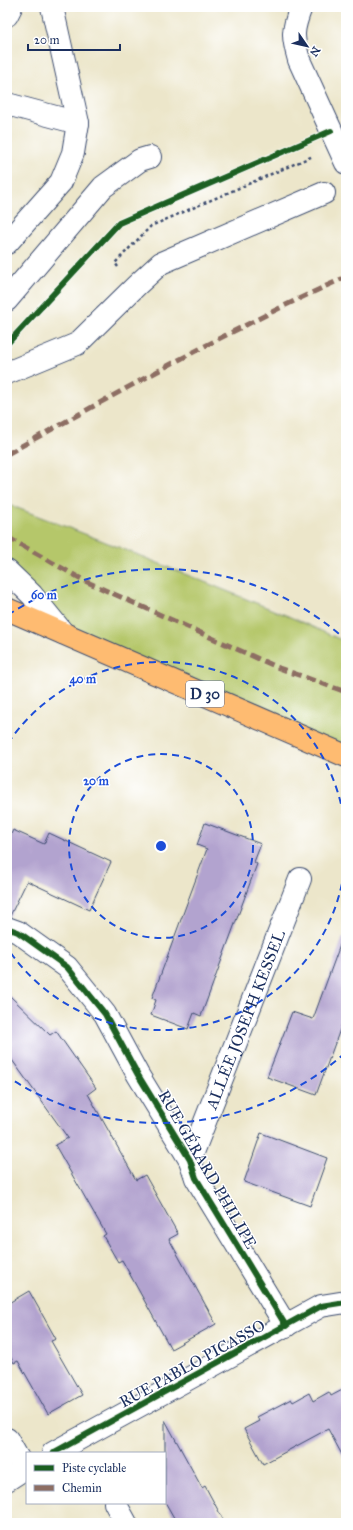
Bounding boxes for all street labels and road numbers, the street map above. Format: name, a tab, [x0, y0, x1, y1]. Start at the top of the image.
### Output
road number: D 30	[186, 681, 224, 707]
street label: ALLÉE JOSEPH KESSEL	[201, 927, 289, 1113]
street label: RUE GÉRARD PHILIPE	[154, 1086, 263, 1252]
street label: RUE PABLO PICASSO	[116, 1315, 268, 1411]

